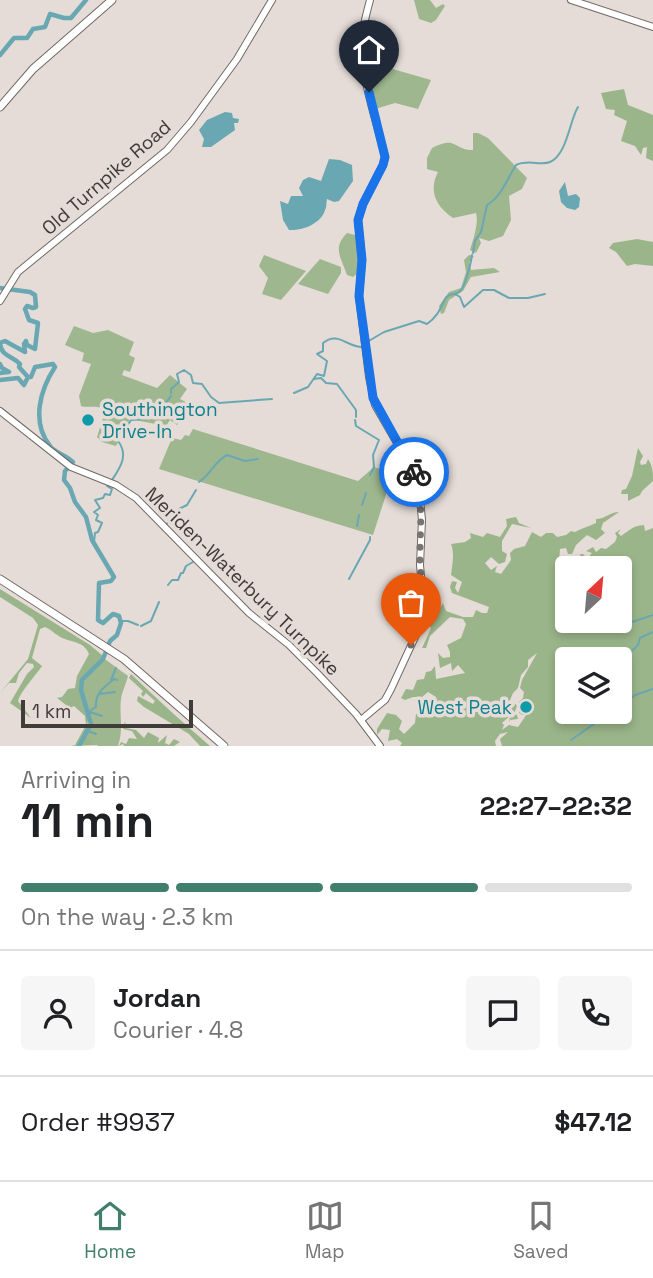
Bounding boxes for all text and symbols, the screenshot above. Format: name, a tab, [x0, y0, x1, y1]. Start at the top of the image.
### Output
pin	[339, 20, 399, 92]
icon: home	[350, 31, 388, 69]
street label: Old Turnpike Road	[36, 114, 176, 240]
place label: Southington Drive-In	[102, 397, 218, 444]
marker: Southington Drive-In	[80, 412, 96, 428]
courier	[379, 437, 449, 507]
icon: bike	[395, 453, 433, 491]
street label: Meriden-Waterbury Turnpike	[140, 482, 345, 681]
north arrow	[555, 556, 632, 634]
map controls	[555, 556, 632, 724]
pin	[381, 573, 441, 645]
icon: bag	[392, 584, 430, 622]
button: layers	[555, 647, 632, 724]
place label: West Peak	[417, 695, 512, 720]
scale bar	[21, 697, 192, 729]
text: 1 km	[32, 699, 71, 724]
marker: West Peak	[518, 699, 534, 715]
text: Arriving in	[21, 765, 131, 795]
text: 22:27–22:32	[480, 789, 632, 823]
text: 11 min	[21, 792, 154, 850]
text: On the way · 2.3 km	[21, 902, 234, 932]
button: person	[21, 976, 95, 1050]
button: chat	[466, 976, 540, 1050]
button: phone	[558, 976, 632, 1050]
text: Jordan	[113, 981, 201, 1015]
text: Courier · 4.8	[113, 1015, 243, 1045]
text: Order #9937	[21, 1105, 175, 1139]
text: $47.12	[555, 1105, 632, 1139]
tab: Home	[84, 1197, 136, 1264]
tab: Map	[305, 1197, 344, 1264]
tab: Saved	[513, 1197, 569, 1264]

